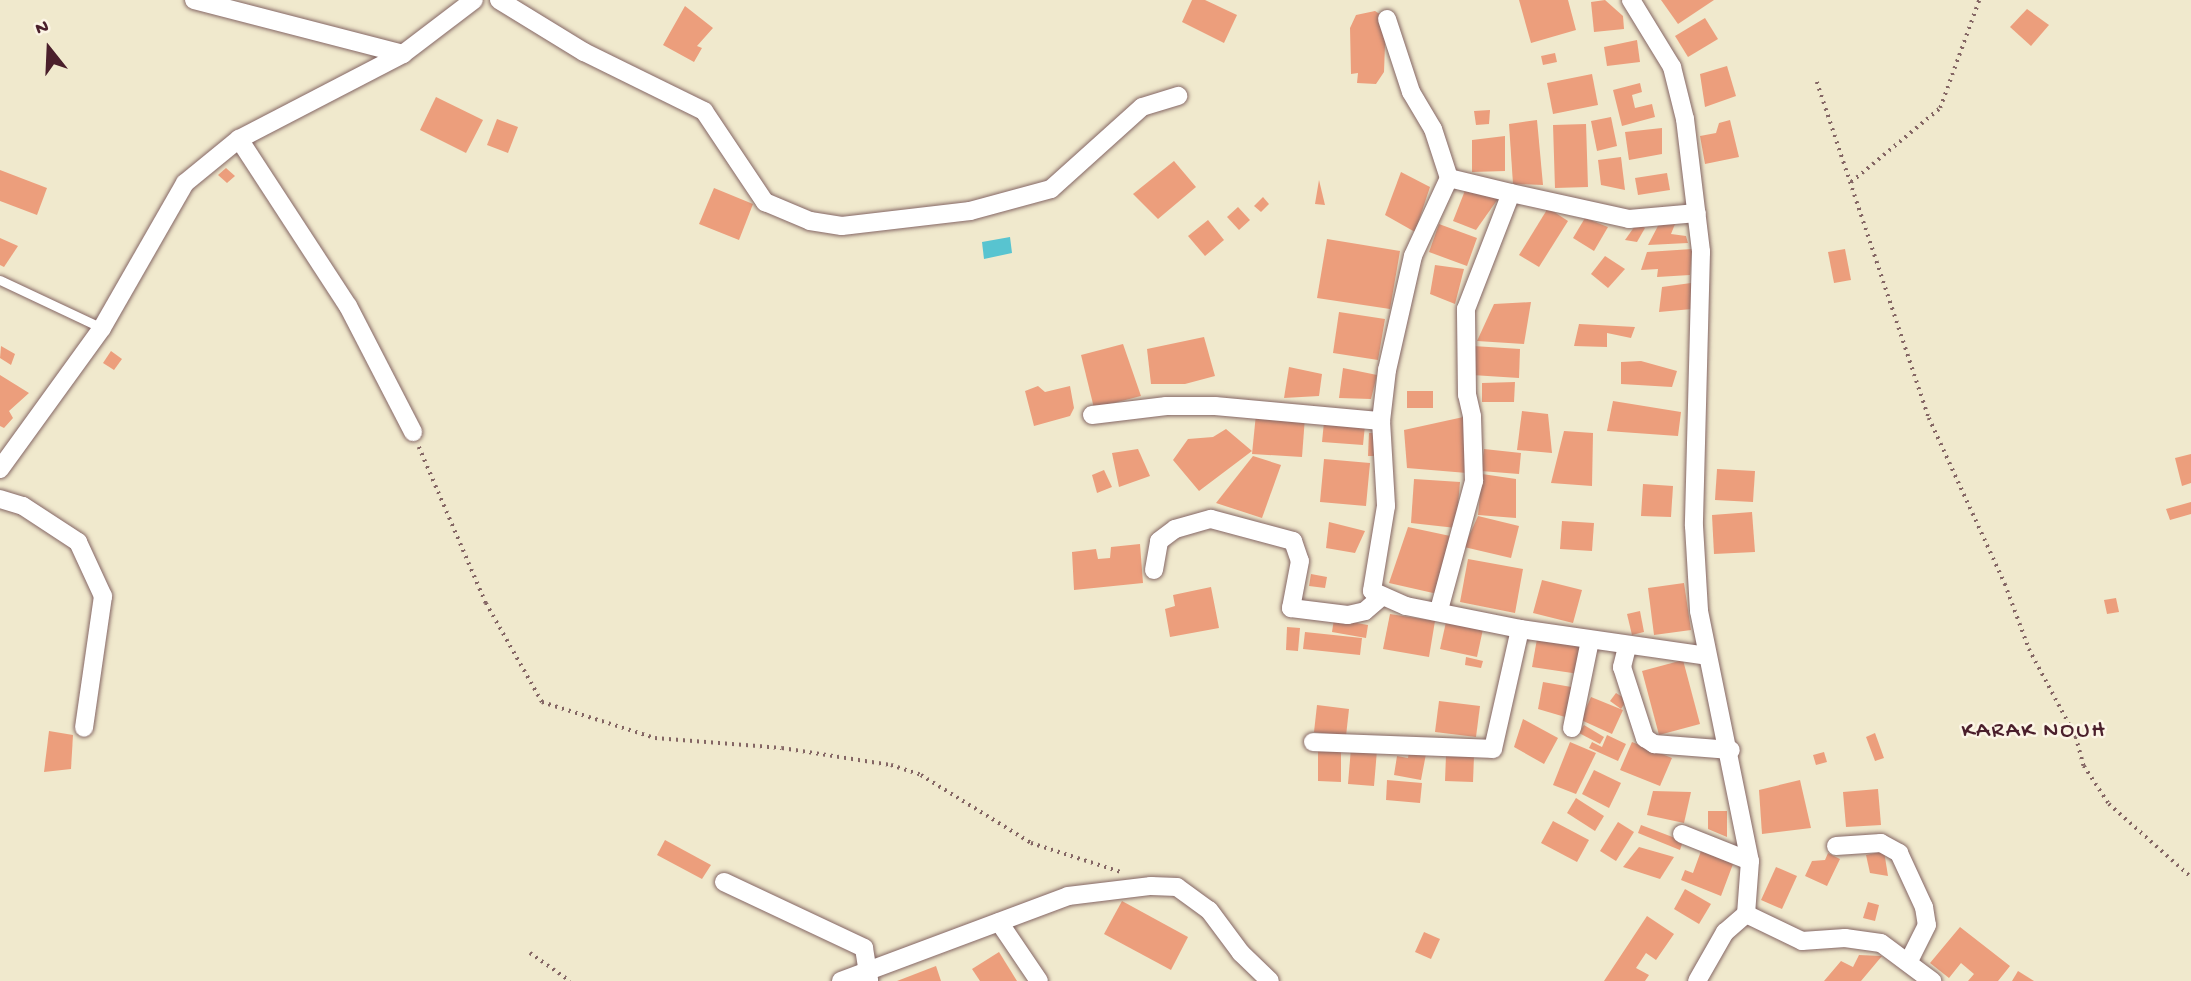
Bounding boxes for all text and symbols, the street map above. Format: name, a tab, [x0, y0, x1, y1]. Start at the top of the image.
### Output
north arrow	[14, 14, 84, 84]
text: N	[33, 16, 52, 41]
district label: KARAK NOUH	[1963, 718, 2105, 746]

